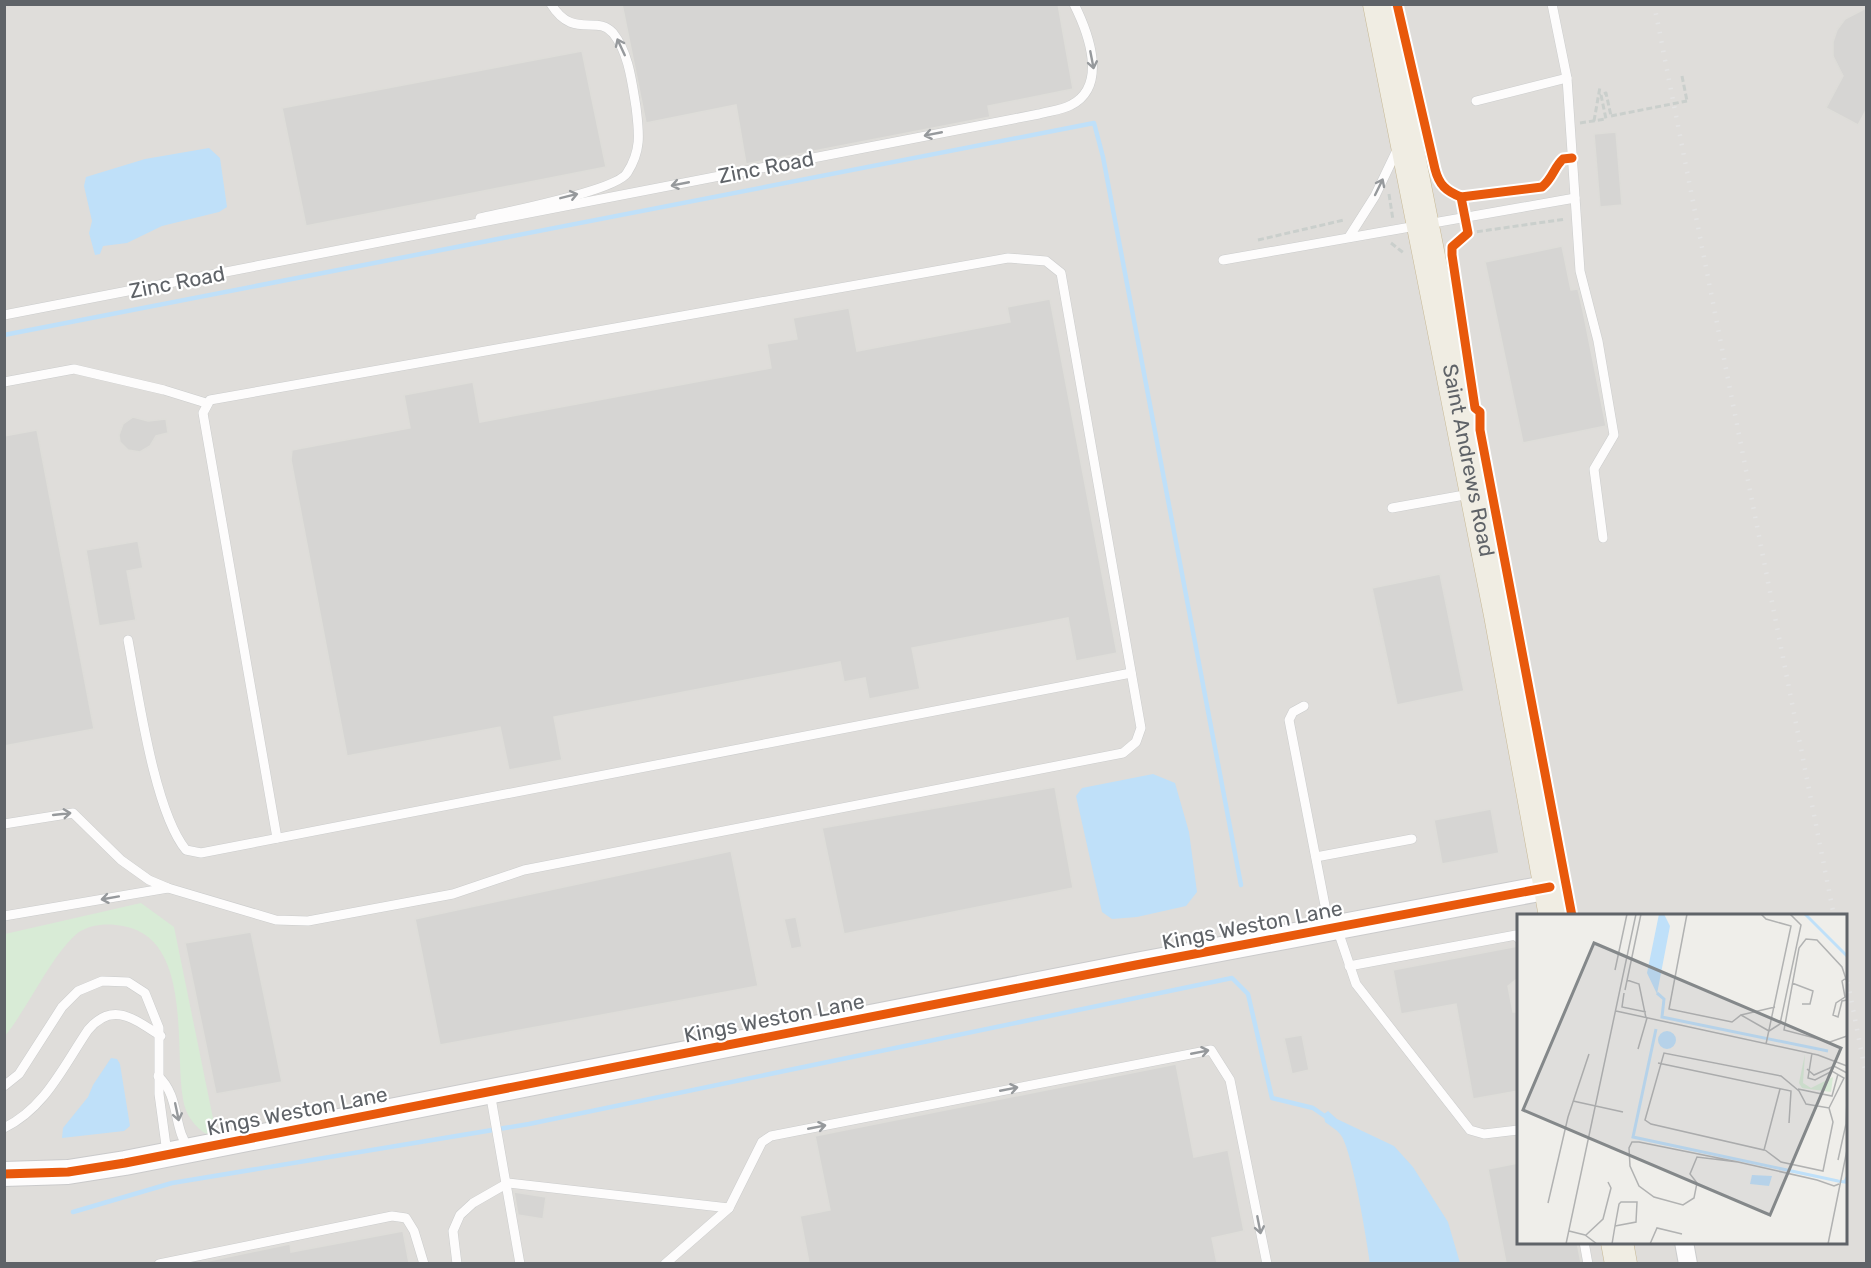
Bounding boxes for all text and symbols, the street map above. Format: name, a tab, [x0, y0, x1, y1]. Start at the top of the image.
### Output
one-way arrow	[614, 39, 626, 57]
one-way arrow	[1087, 50, 1098, 69]
one-way arrow	[924, 129, 944, 140]
street label: Zinc Road	[716, 145, 816, 189]
one-way arrow	[671, 179, 691, 190]
one-way arrow	[1374, 179, 1386, 197]
one-way arrow	[559, 190, 578, 202]
street label: Zinc Road	[127, 260, 227, 304]
street label: Saint Andrews Road	[1438, 362, 1501, 559]
one-way arrow	[52, 808, 71, 819]
one-way arrow	[101, 893, 120, 904]
street label: Kings Weston Lane	[1160, 895, 1344, 955]
inset map	[1517, 914, 1847, 1244]
street label: Kings Weston Lane	[682, 988, 866, 1048]
one-way arrow	[1190, 1046, 1210, 1057]
street label: Kings Weston Lane	[205, 1081, 389, 1141]
one-way arrow	[999, 1083, 1018, 1094]
one-way arrow	[172, 1102, 183, 1121]
one-way arrow	[807, 1121, 827, 1132]
one-way arrow	[1254, 1215, 1265, 1235]

